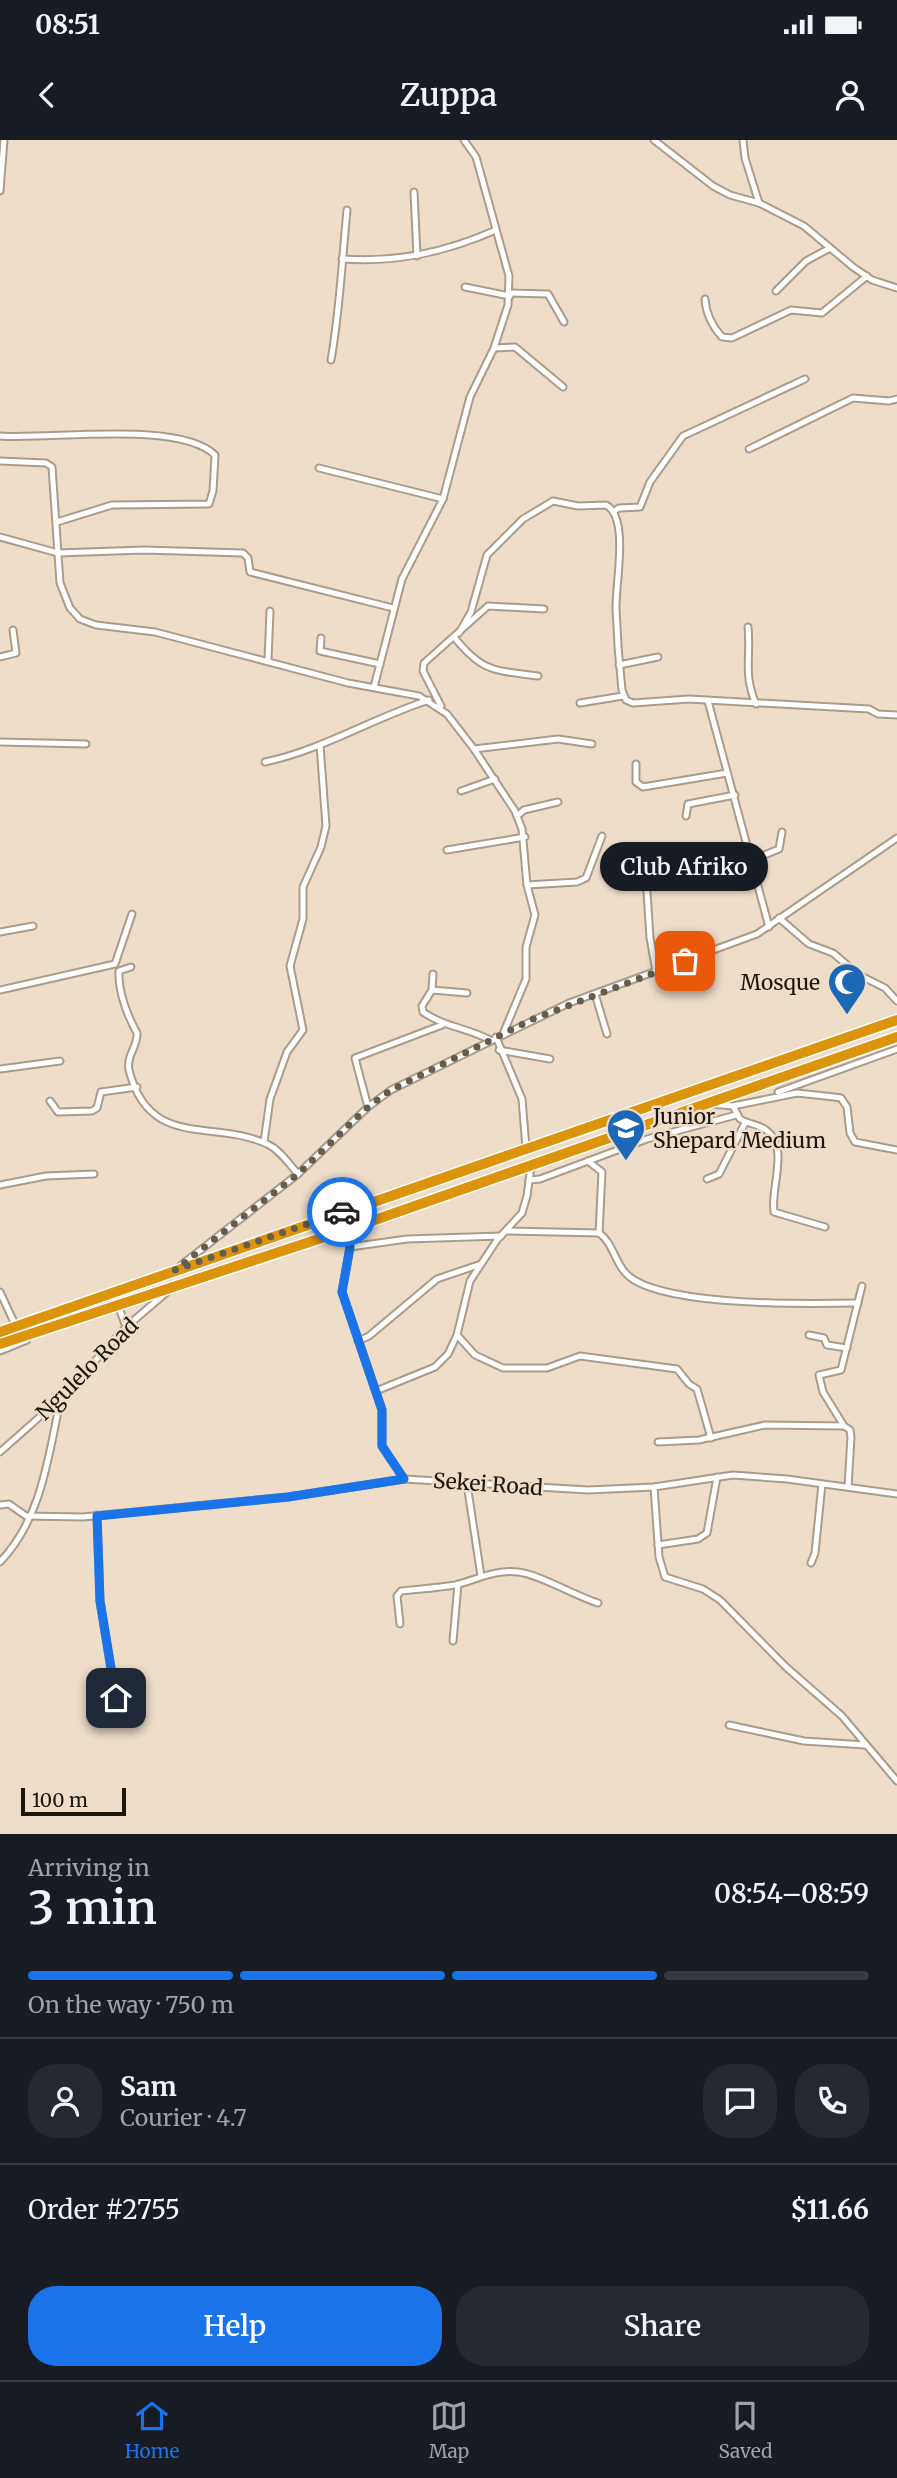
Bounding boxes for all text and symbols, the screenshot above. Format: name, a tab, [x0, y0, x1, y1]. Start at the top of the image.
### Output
text: 08:51	[35, 8, 100, 41]
text: Zuppa	[400, 75, 497, 115]
icon: back	[28, 76, 66, 114]
icon: person	[831, 76, 869, 114]
callout: Club Afriko	[601, 842, 769, 891]
text: Club Afriko	[621, 852, 747, 881]
pin	[655, 931, 715, 991]
icon: bag	[666, 942, 704, 980]
mosque icon: Mosque	[826, 961, 868, 1016]
place label: Mosque	[740, 969, 820, 996]
place label: Junior Shepard Medium	[652, 1103, 826, 1154]
school or university icon: Junior Shepard Medium	[605, 1107, 647, 1162]
courier	[307, 1177, 377, 1247]
icon: car	[323, 1193, 361, 1231]
street label: Ngulelo Road	[30, 1312, 144, 1426]
street label: Sekei Road	[432, 1467, 544, 1501]
pin	[86, 1668, 146, 1728]
icon: home	[97, 1679, 135, 1717]
scale bar	[21, 1785, 126, 1817]
text: 100 m	[32, 1788, 88, 1812]
text: Arriving in	[28, 1853, 150, 1882]
text: 08:54–08:59	[714, 1877, 869, 1910]
text: 3 min	[28, 1879, 157, 1937]
text: On the way · 750 m	[28, 1990, 234, 2019]
button: person	[28, 2064, 102, 2138]
button: chat	[703, 2064, 777, 2138]
button: phone	[795, 2064, 869, 2138]
text: Sam	[120, 2070, 177, 2103]
text: Courier · 4.7	[120, 2103, 247, 2132]
text: Order #2755	[28, 2193, 180, 2226]
text: $11.66	[790, 2193, 869, 2226]
button: Help	[28, 2286, 442, 2366]
button: Share	[456, 2286, 869, 2366]
tab: Home	[125, 2397, 179, 2463]
tab: Map	[429, 2397, 469, 2463]
tab: Saved	[718, 2397, 772, 2463]

